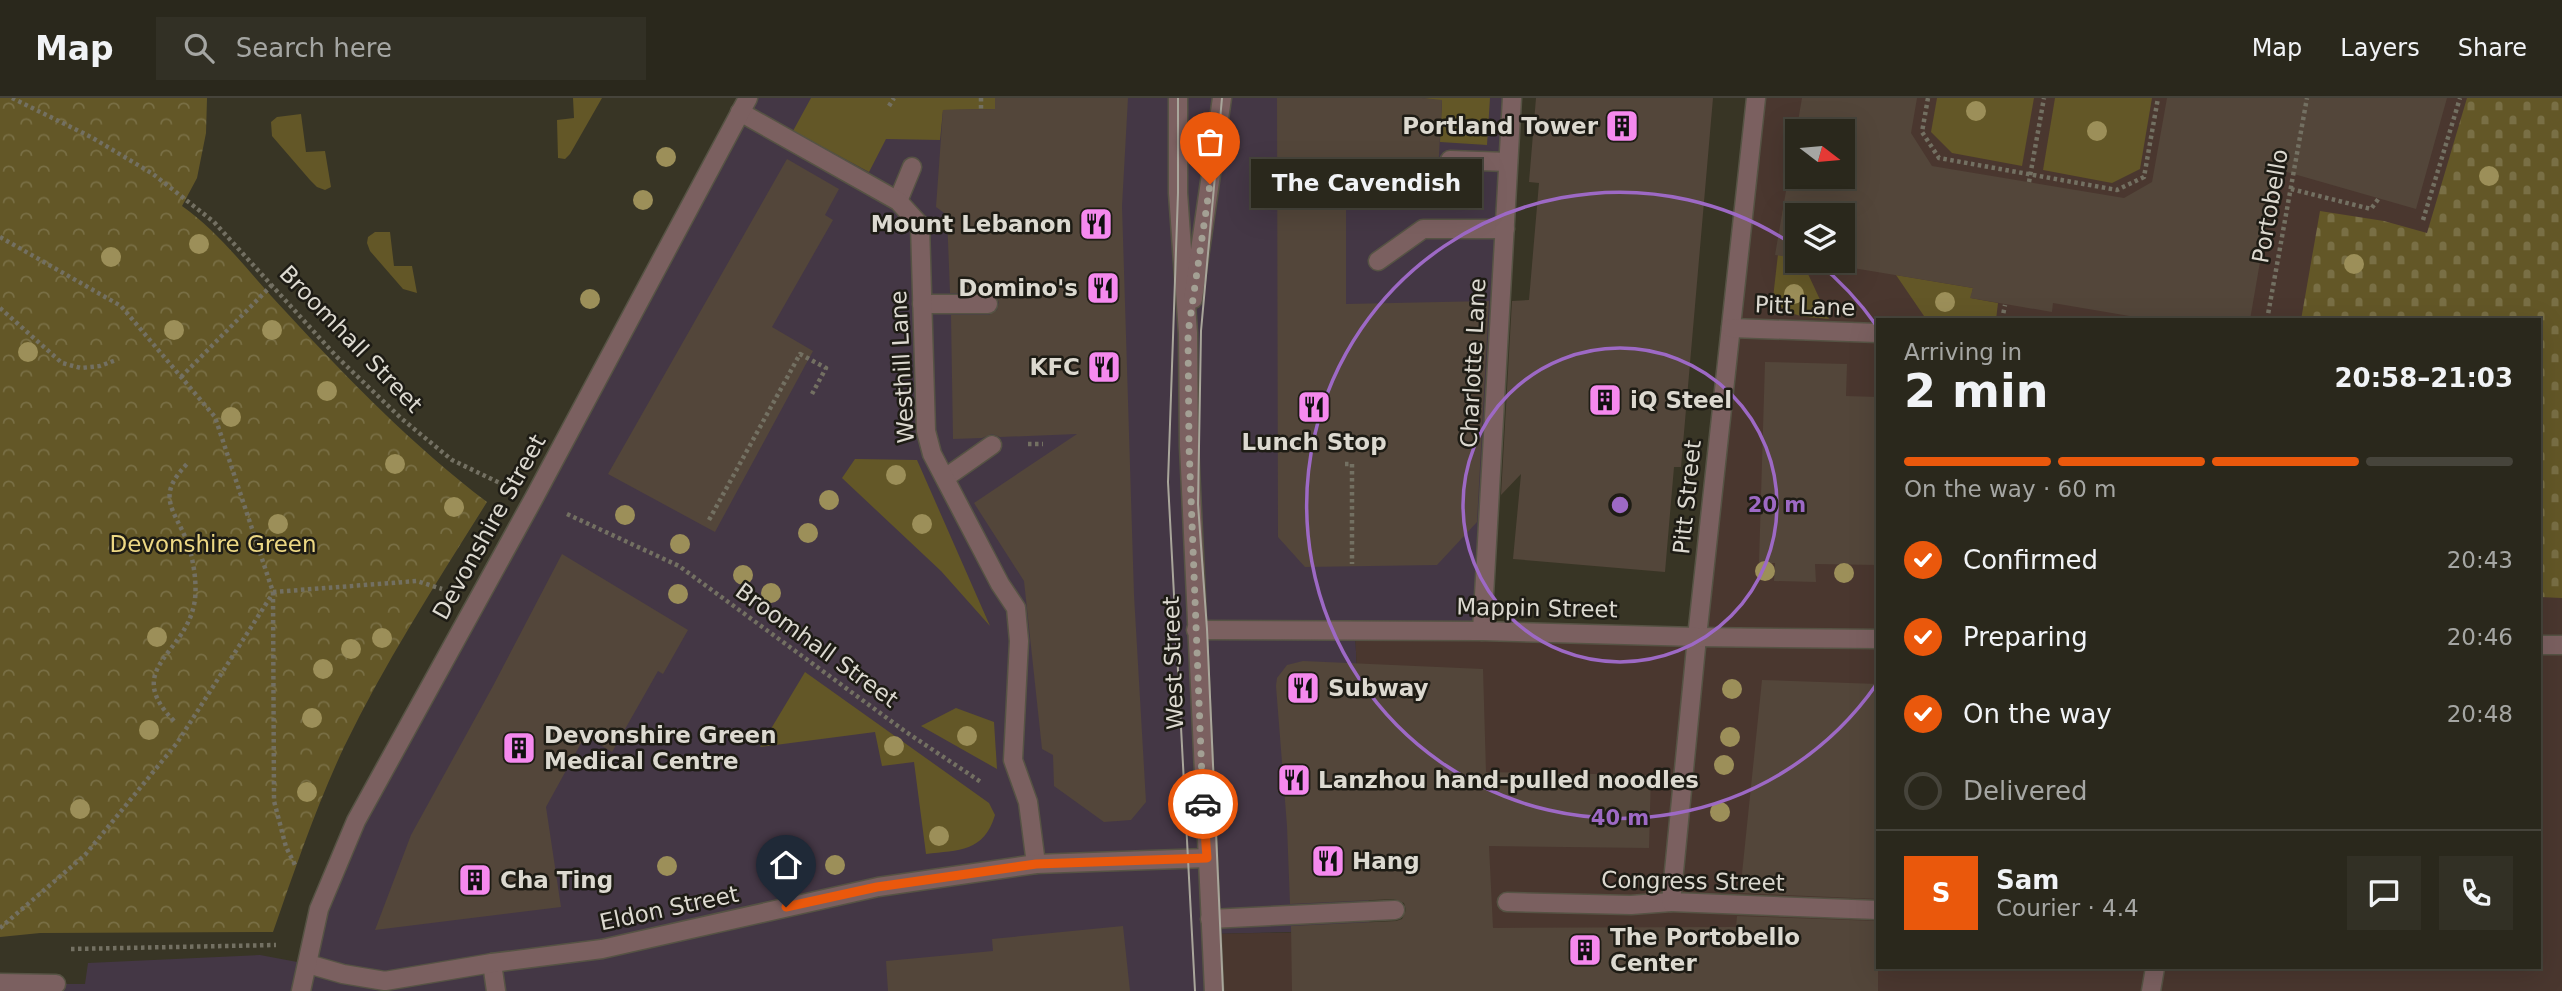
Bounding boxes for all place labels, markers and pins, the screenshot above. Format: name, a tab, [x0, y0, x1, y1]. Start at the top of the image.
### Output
building icon: Portland Tower	[1603, 107, 1641, 145]
pin	[1180, 112, 1240, 184]
place label: Portland Tower	[1402, 113, 1599, 139]
callout: The Cavendish	[1252, 160, 1483, 208]
restaurant icon: Mount Lebanon	[1077, 205, 1115, 243]
place label: Mount Lebanon	[871, 211, 1072, 237]
restaurant icon: Domino's	[1084, 269, 1122, 307]
place label: Domino's	[958, 275, 1078, 301]
restaurant icon: KFC	[1085, 348, 1123, 386]
place label: KFC	[1030, 354, 1080, 380]
building icon: iQ Steel	[1586, 381, 1624, 419]
place label: iQ Steel	[1630, 387, 1732, 413]
restaurant icon: Lunch Stop	[1295, 388, 1333, 426]
place label: Lunch Stop	[1241, 429, 1387, 455]
centre of rings	[1608, 493, 1632, 517]
restaurant icon: Subway	[1284, 669, 1322, 707]
place label: Subway	[1328, 675, 1428, 701]
place label: Devonshire Green Medical Centre	[544, 722, 777, 774]
building icon: Devonshire Green Medical Centre	[500, 729, 538, 767]
restaurant icon: Lanzhou hand-pulled noodles	[1275, 761, 1313, 799]
place label: Lanzhou hand-pulled noodles	[1318, 767, 1699, 793]
pin	[756, 835, 816, 907]
restaurant icon: Hang	[1309, 842, 1347, 880]
place label: Hang	[1352, 848, 1420, 874]
building icon: Cha Ting	[456, 861, 494, 899]
place label: Cha Ting	[500, 867, 613, 893]
place label: The Portobello Center	[1610, 924, 1800, 976]
building icon: The Portobello Center	[1566, 931, 1604, 969]

